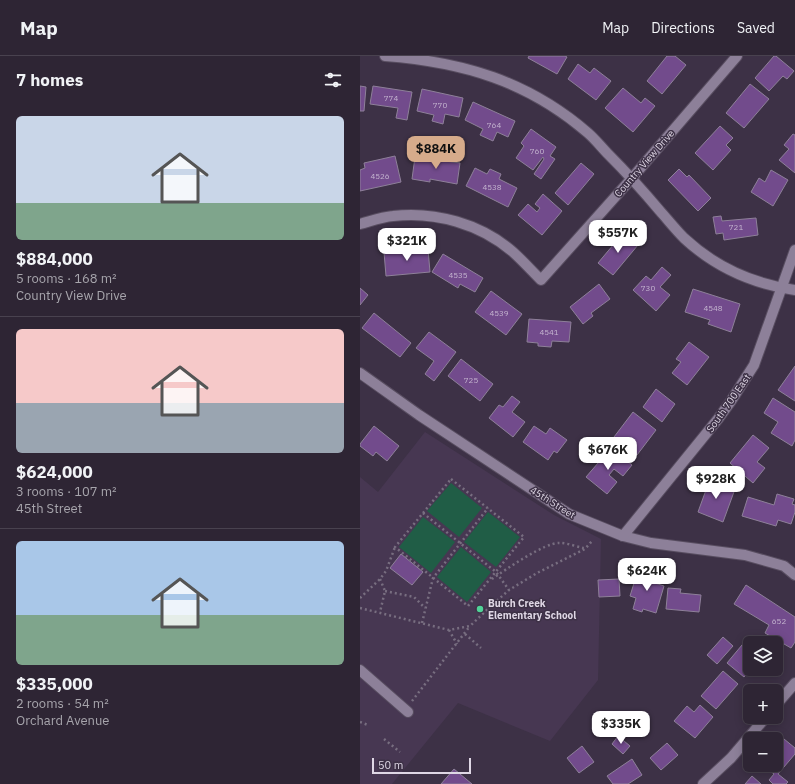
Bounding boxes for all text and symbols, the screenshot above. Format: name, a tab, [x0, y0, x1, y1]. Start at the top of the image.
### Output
text: Map	[20, 16, 58, 40]
text: Map	[602, 19, 629, 37]
text: Directions	[651, 19, 715, 37]
text: Saved	[737, 19, 775, 37]
text: 7 homes	[16, 69, 83, 91]
icon: filters	[322, 69, 344, 91]
house number: 774	[384, 93, 398, 103]
house number: 770	[433, 100, 447, 110]
house number: 764	[487, 120, 501, 130]
street label: Country View Drive	[612, 127, 678, 200]
pin: $884K	[408, 136, 464, 170]
text: $884K	[416, 140, 456, 157]
icon: home	[144, 142, 216, 214]
house number: 760	[530, 146, 544, 156]
house number: 4526	[370, 171, 390, 181]
house number: 4538	[482, 182, 502, 192]
pin: $557K	[590, 220, 646, 254]
house number: 721	[729, 222, 743, 232]
text: $557K	[598, 224, 638, 241]
pin: $321K	[379, 228, 435, 262]
text: $321K	[387, 232, 427, 249]
text: $884,000	[16, 248, 93, 270]
text: 5 rooms · 168 m²	[16, 270, 117, 287]
house number: 4535	[448, 270, 468, 280]
house number: 730	[641, 283, 655, 293]
text: Country View Drive	[16, 287, 127, 304]
house number: 4548	[703, 303, 723, 313]
house number: 4539	[489, 308, 509, 318]
house number: 4541	[539, 327, 559, 337]
icon: home	[144, 355, 216, 427]
street label: South 700 East	[703, 371, 754, 435]
house number: 725	[464, 375, 478, 385]
pin: $676K	[580, 437, 636, 471]
text: $676K	[588, 441, 628, 458]
text: $624,000	[16, 461, 93, 483]
pin: $928K	[688, 466, 744, 500]
text: $928K	[696, 470, 736, 487]
text: 3 rooms · 107 m²	[16, 483, 117, 500]
street label: 45th Street	[528, 483, 578, 522]
text: 45th Street	[16, 500, 82, 517]
pin: $624K	[619, 558, 675, 592]
text: $624K	[627, 562, 667, 579]
icon: home	[144, 567, 216, 639]
place label: Burch Creek Elementary School	[488, 597, 576, 622]
marker: Burch Creek Elementary School	[475, 604, 485, 614]
house number: 652	[772, 616, 786, 626]
map controls	[743, 636, 783, 772]
button: layers	[743, 636, 783, 676]
text: $335,000	[16, 673, 93, 695]
button: +	[743, 684, 783, 724]
text: 2 rooms · 54 m²	[16, 695, 109, 712]
pin: $335K	[593, 711, 649, 745]
text: Orchard Avenue	[16, 712, 109, 729]
text: $335K	[601, 715, 641, 732]
button: −	[743, 732, 783, 772]
scale bar	[372, 756, 471, 775]
text: 50 m	[378, 758, 403, 772]

